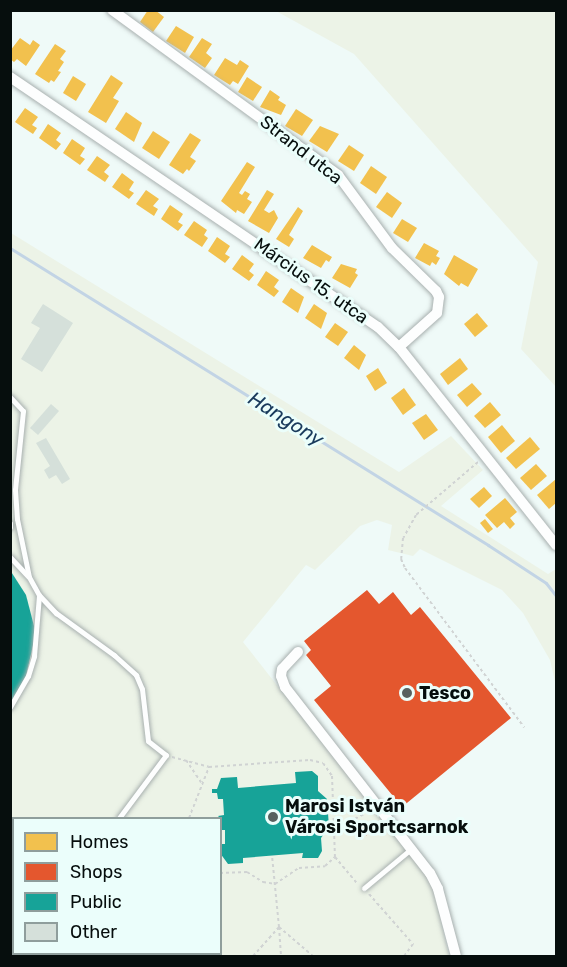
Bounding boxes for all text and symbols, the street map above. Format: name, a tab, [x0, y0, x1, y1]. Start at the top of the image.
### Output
street label: Strand utca	[255, 111, 347, 189]
street label: Március 15. utca	[250, 234, 372, 328]
water label: Hangony	[244, 387, 328, 451]
place label: Tesco	[419, 682, 471, 704]
marker: Tesco	[400, 686, 414, 700]
place label: Marosi István Városi Sportcsarnok	[285, 796, 468, 838]
marker: Marosi István Városi Sportcsarnok	[266, 810, 280, 824]
legend	[12, 817, 222, 955]
text: Homes	[70, 831, 128, 853]
text: Shops	[70, 861, 122, 883]
text: Public	[70, 891, 122, 913]
text: Other	[70, 921, 117, 943]

